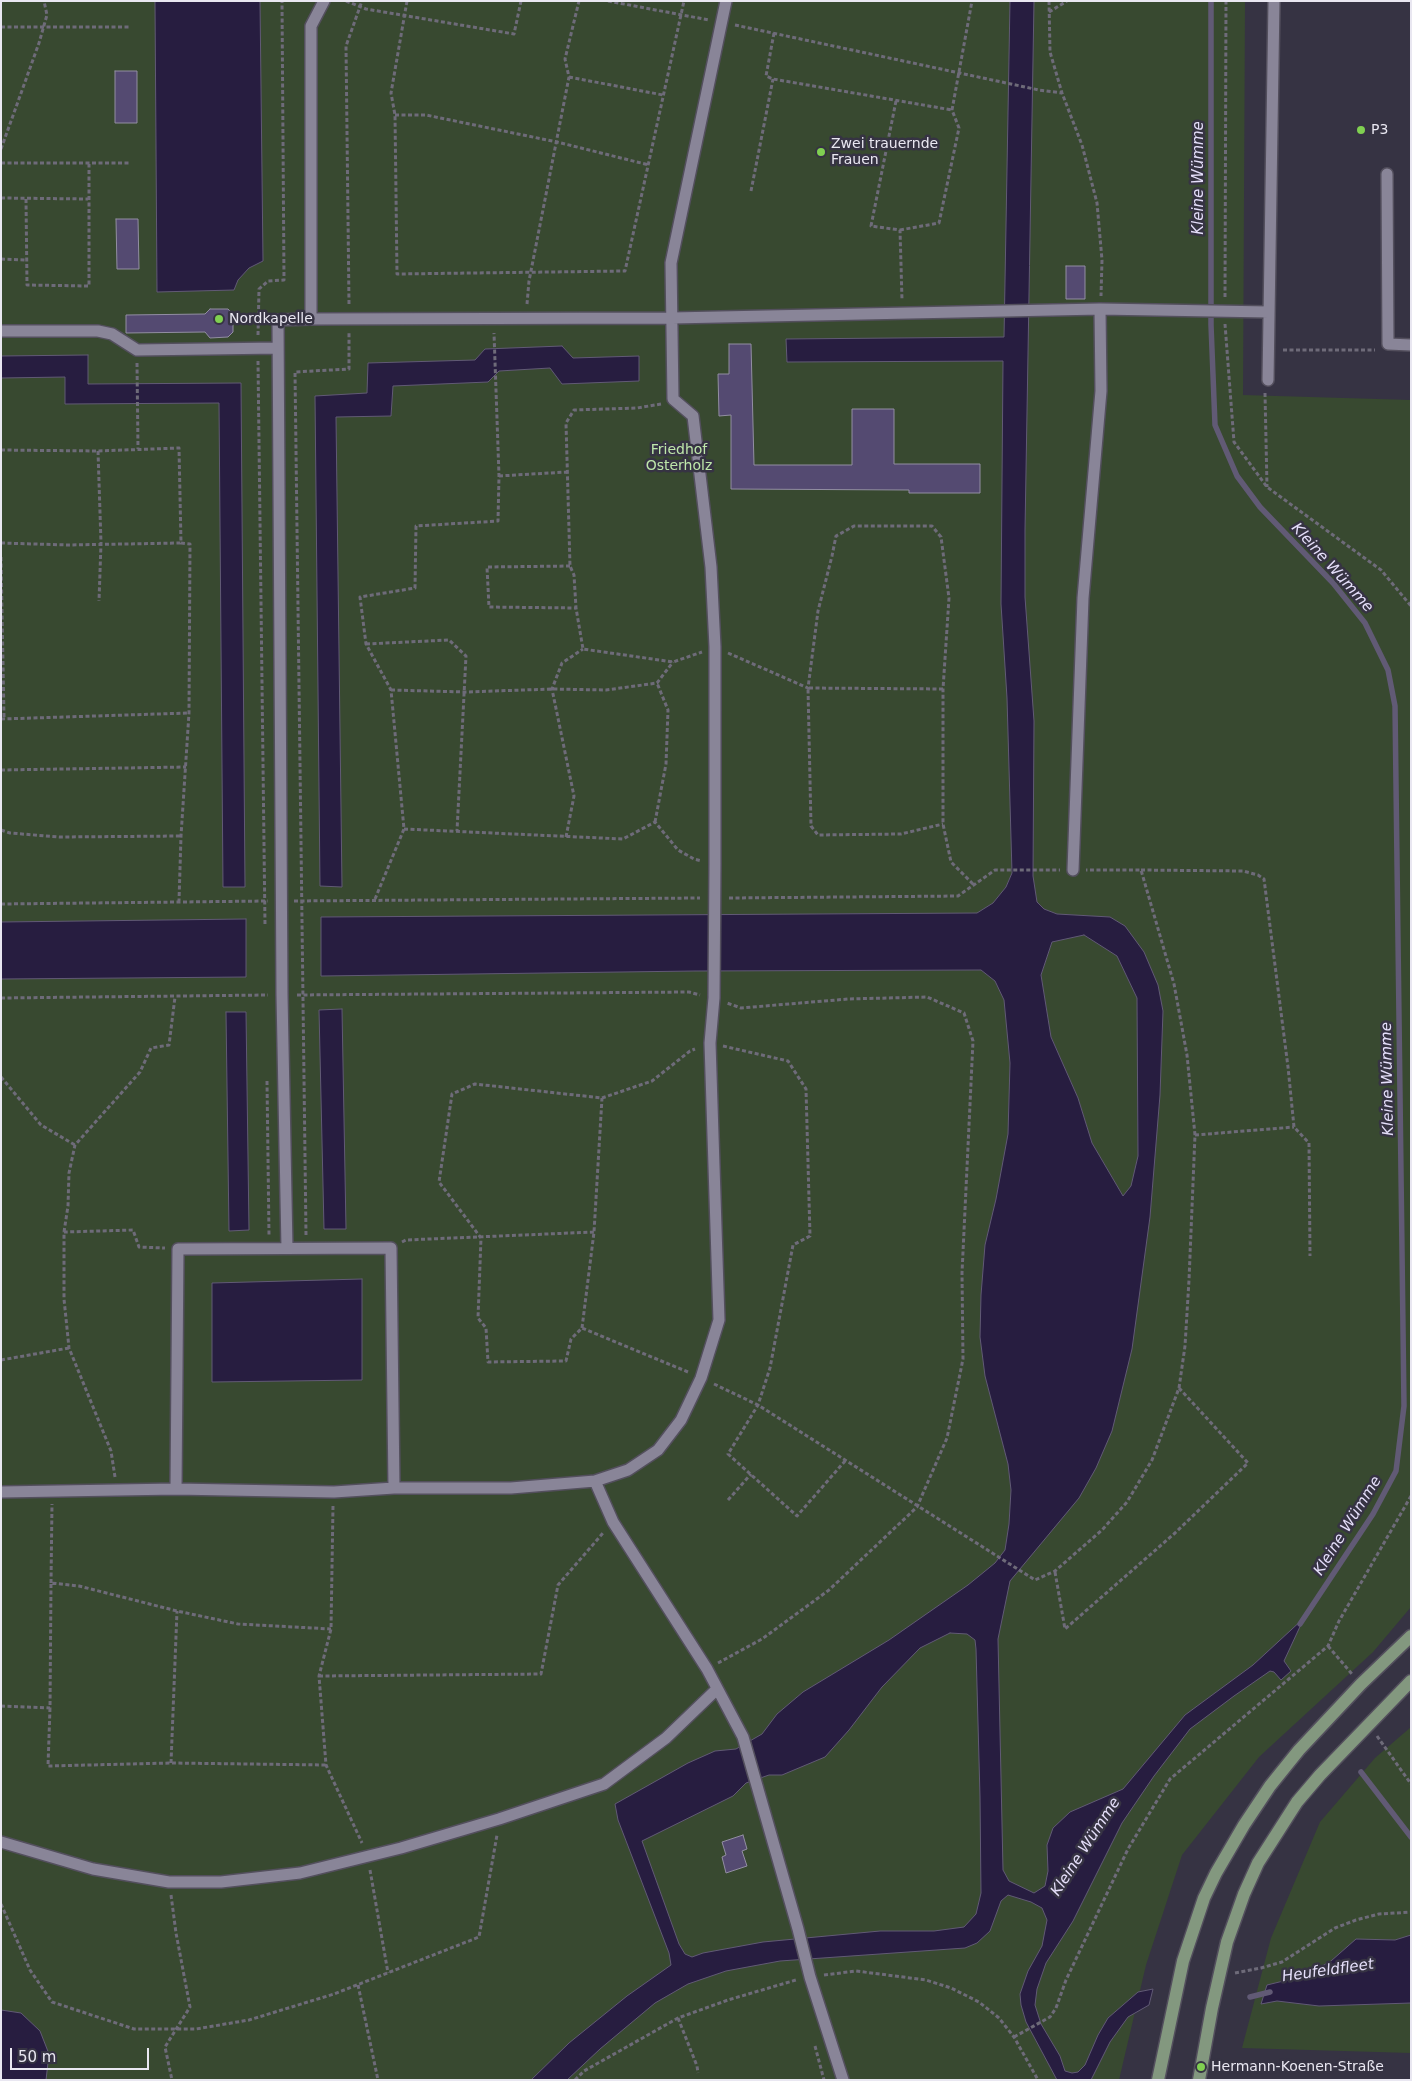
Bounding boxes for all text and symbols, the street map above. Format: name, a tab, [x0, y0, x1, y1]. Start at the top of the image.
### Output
water label: Kleine Wümme	[1190, 121, 1208, 235]
place label: P3	[1371, 122, 1388, 138]
marker: P3	[1355, 124, 1367, 136]
place label: Zwei trauernde Frauen	[831, 136, 938, 168]
marker: Zwei trauernde Frauen	[815, 146, 827, 158]
place label: Nordkapelle	[229, 311, 313, 327]
marker: Nordkapelle	[213, 313, 225, 325]
park label: Friedhof Osterholz	[646, 442, 712, 474]
water label: Kleine Wümme	[1287, 520, 1377, 616]
water label: Kleine Wümme	[1378, 1022, 1398, 1136]
water label: Kleine Wümme	[1310, 1473, 1386, 1579]
water label: Kleine Wümme	[1047, 1794, 1125, 1900]
water label: Heufeldfleet	[1281, 1956, 1375, 1986]
scale bar	[12, 2038, 151, 2070]
text: 50 m	[18, 2048, 56, 2066]
place label: Hermann-Koenen-Straße	[1211, 2059, 1384, 2075]
marker: Hermann-Koenen-Straße	[1195, 2061, 1207, 2073]

